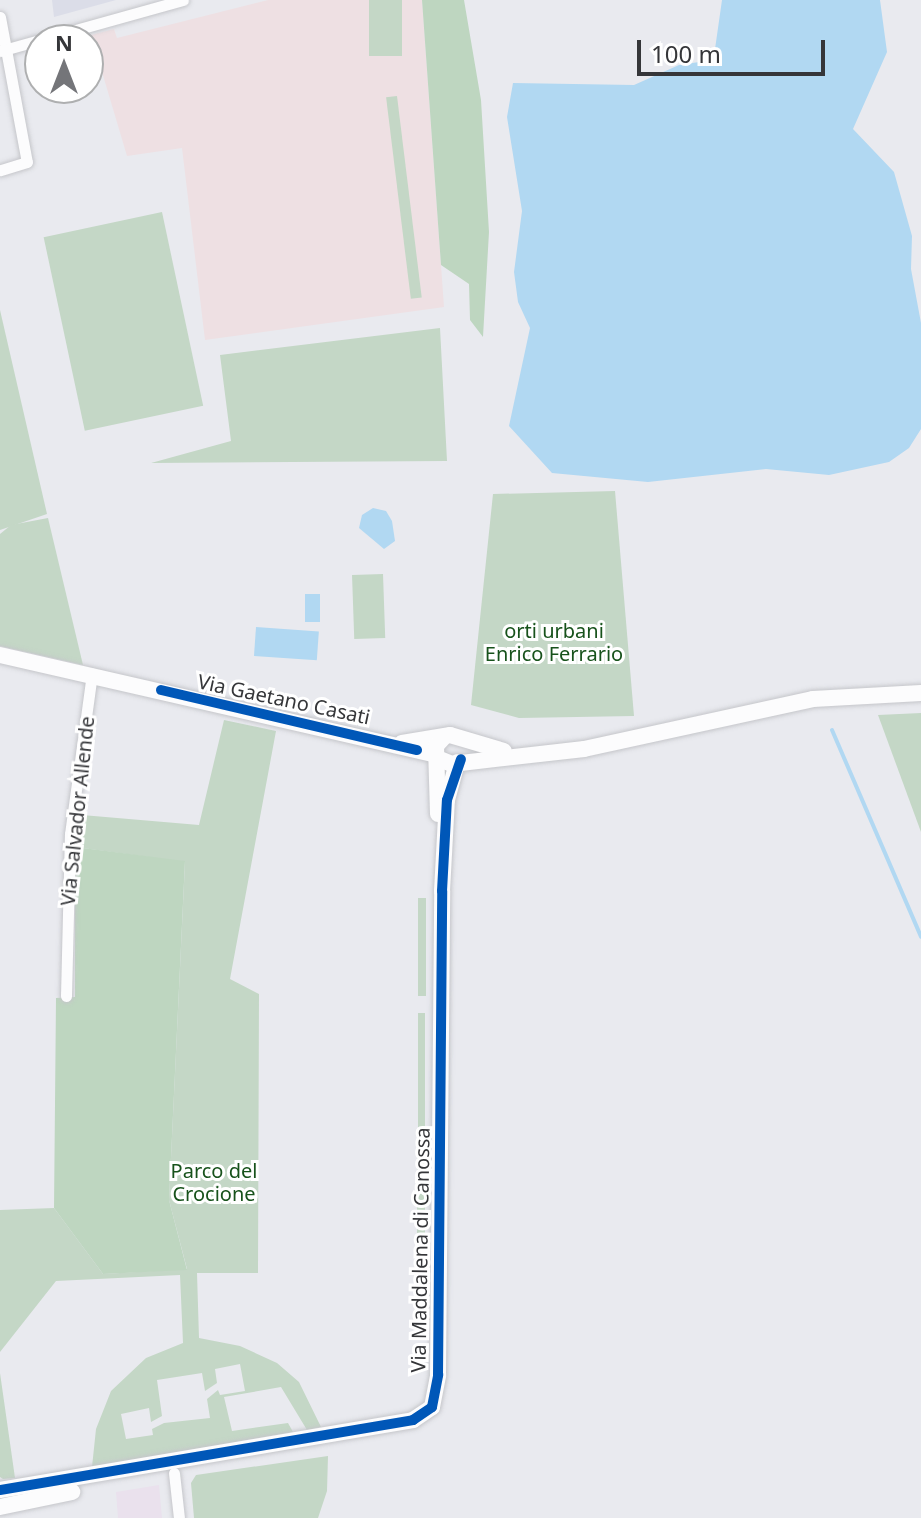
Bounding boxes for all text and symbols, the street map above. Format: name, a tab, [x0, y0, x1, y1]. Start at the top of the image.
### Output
north arrow	[24, 24, 104, 104]
scale bar	[641, 24, 829, 74]
text: N	[55, 27, 73, 57]
text: 100 m	[651, 37, 721, 70]
park label: orti urbani Enrico Ferrario	[485, 619, 623, 666]
street label: Via Gaetano Casati	[196, 669, 372, 729]
street label: Via Salvador Allende	[55, 715, 99, 907]
street label: Via Maddalena di Canossa	[406, 1127, 434, 1373]
park label: Parco del Crocione	[171, 1159, 257, 1206]

